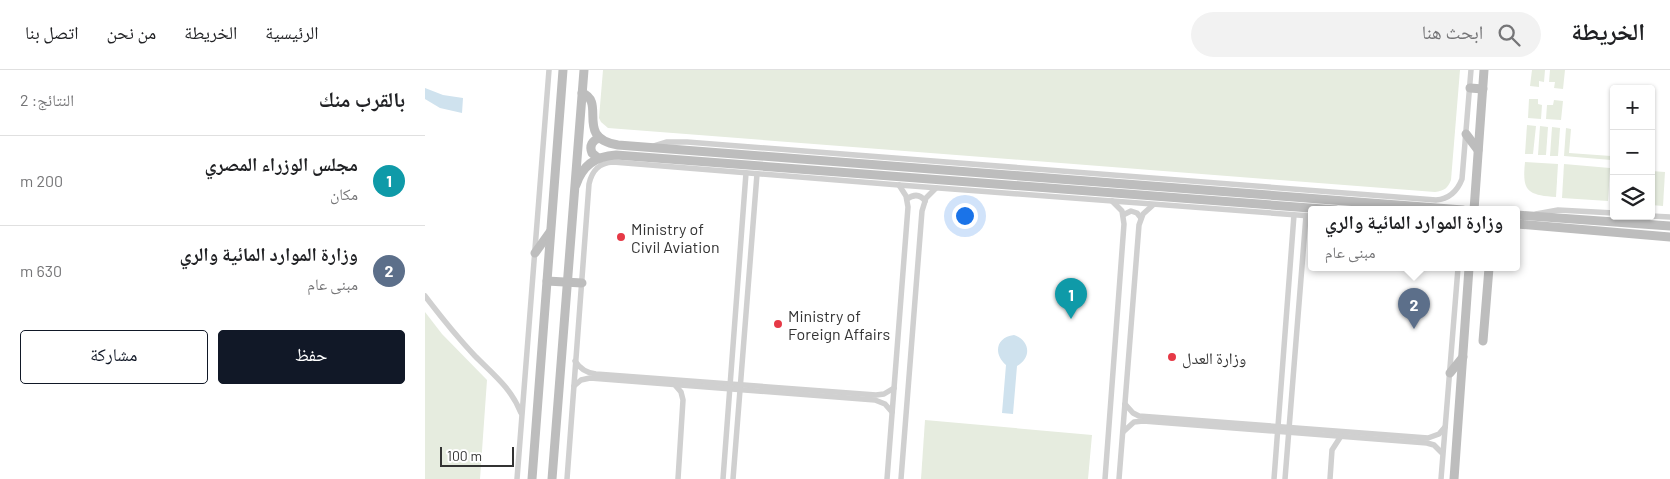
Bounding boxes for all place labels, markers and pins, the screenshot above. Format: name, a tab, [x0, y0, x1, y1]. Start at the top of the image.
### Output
place label: Ministry of Civil Aviation	[631, 219, 720, 256]
marker: Ministry of Civil Aviation	[615, 231, 627, 243]
pin: 1	[1055, 278, 1087, 319]
pin: 2	[1398, 288, 1430, 329]
place label: Ministry of Foreign Affairs	[788, 306, 890, 343]
marker: Ministry of Foreign Affairs	[772, 318, 784, 330]
place label: وزارة العدل	[1182, 348, 1246, 369]
marker: وزارة العدل	[1166, 351, 1178, 363]

